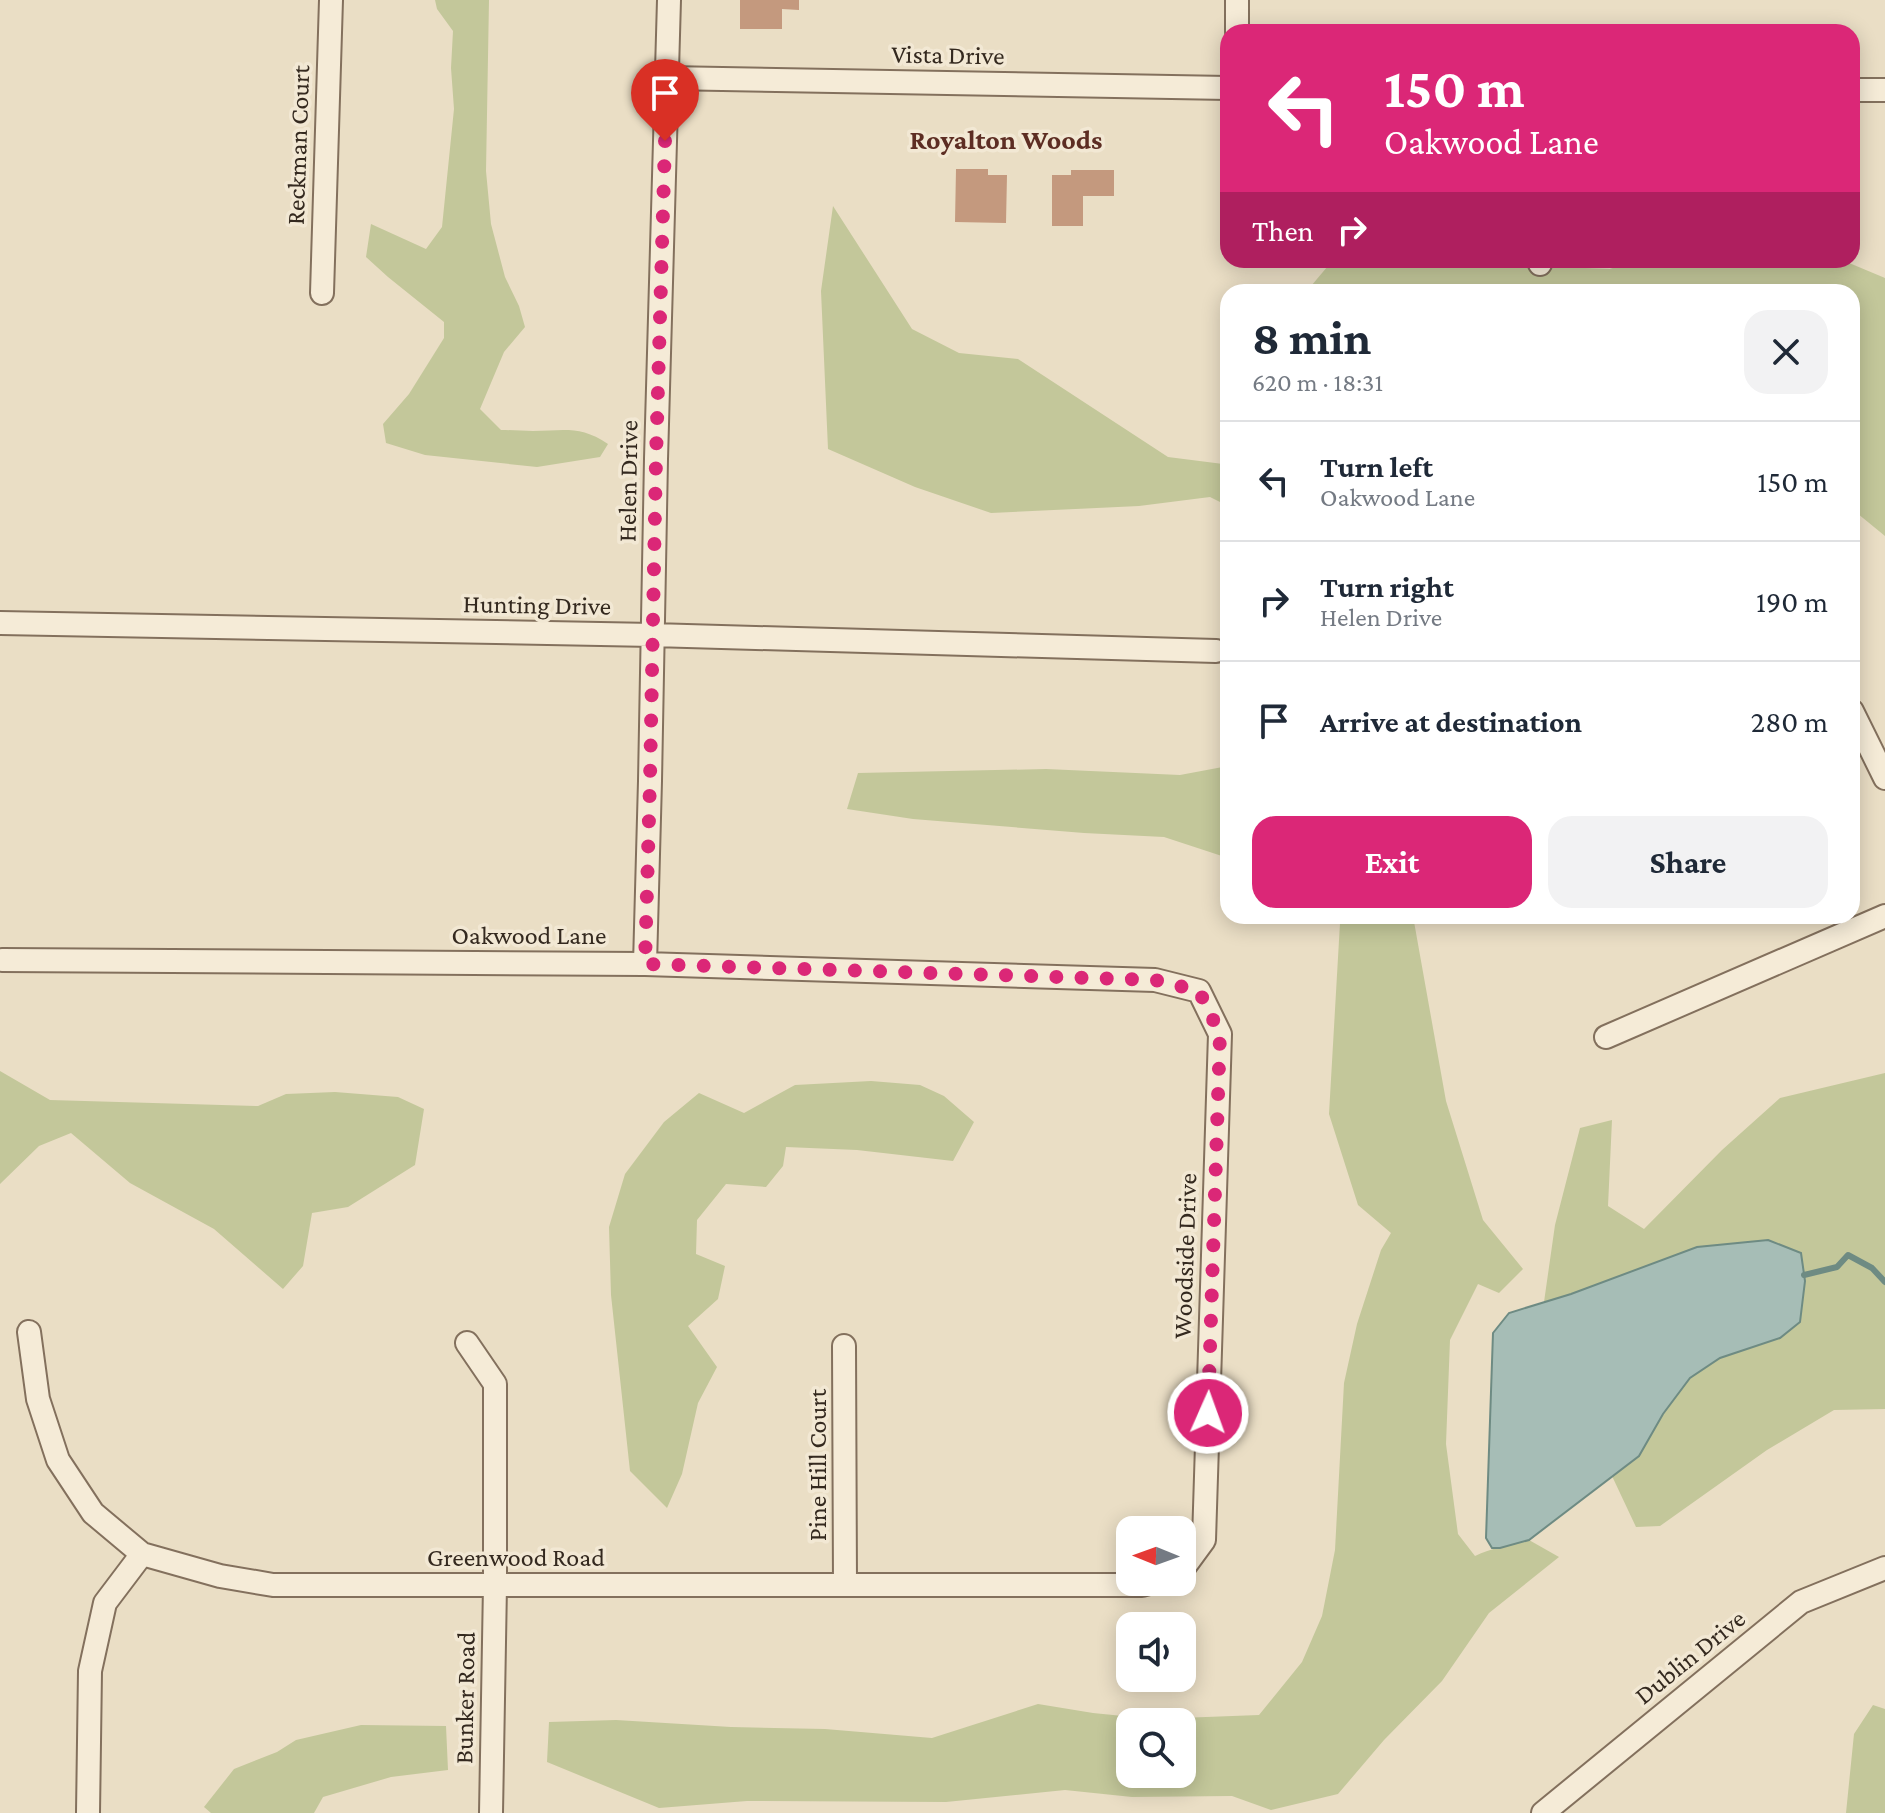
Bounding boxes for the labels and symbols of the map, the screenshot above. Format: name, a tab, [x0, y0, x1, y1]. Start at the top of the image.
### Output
street label: Vista Drive	[891, 40, 1005, 70]
pin	[631, 59, 699, 141]
street label: Reckman Court	[281, 64, 315, 226]
district label: Royalton Woods	[909, 124, 1103, 155]
street label: Helen Drive	[612, 420, 644, 542]
street label: Hunting Drive	[463, 589, 611, 621]
street label: Oakwood Lane	[451, 921, 607, 950]
street label: Woodside Drive	[1168, 1173, 1202, 1339]
position arrow	[1166, 1371, 1250, 1455]
street label: Pine Hill Court	[803, 1388, 832, 1541]
north arrow	[1116, 1516, 1196, 1596]
street label: Greenwood Road	[427, 1543, 605, 1572]
street label: Dublin Drive	[1629, 1604, 1751, 1710]
street label: Bunker Road	[449, 1631, 481, 1764]

